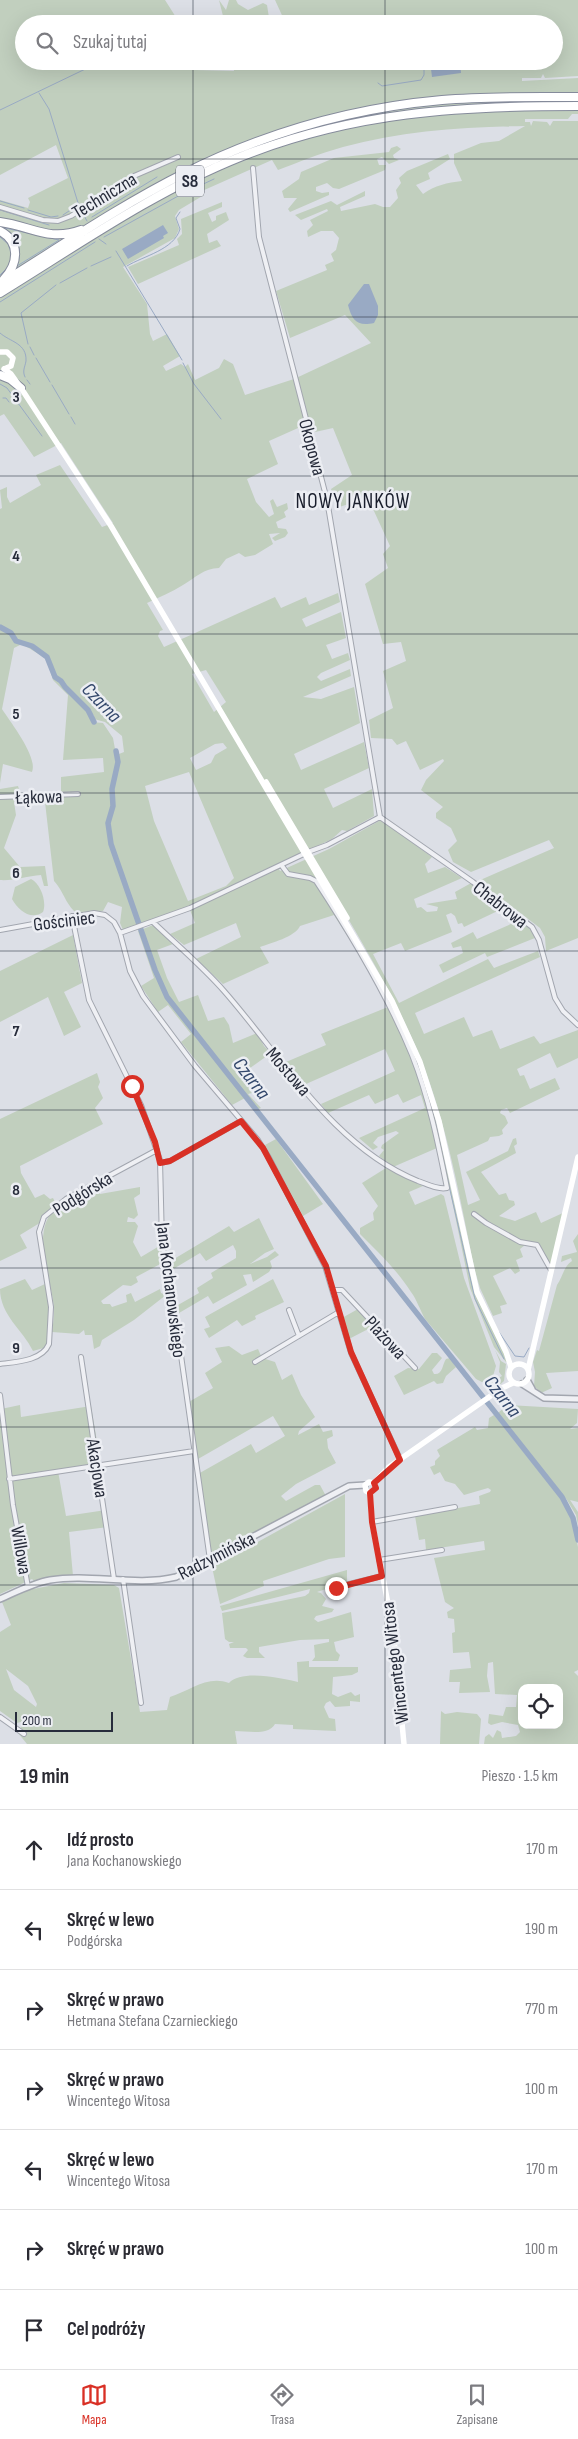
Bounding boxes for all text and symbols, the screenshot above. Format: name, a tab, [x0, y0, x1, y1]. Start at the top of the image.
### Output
search box	[15, 15, 563, 70]
icon: search	[33, 29, 61, 57]
text: Szukaj tutaj	[73, 31, 147, 54]
road number: S8	[176, 166, 204, 197]
street label: Techniczna	[68, 168, 141, 224]
text: 2	[12, 230, 20, 249]
text: 3	[12, 388, 20, 407]
street label: Okopowa	[293, 417, 330, 478]
district label: NOWY JANKÓW	[296, 489, 410, 514]
text: 4	[12, 547, 20, 566]
water label: Czarna	[77, 678, 126, 728]
text: 5	[12, 705, 20, 724]
street label: Łąkowa	[14, 785, 63, 810]
text: 6	[12, 864, 20, 883]
street label: Chabrowa	[468, 877, 532, 934]
street label: Gościniec	[32, 906, 96, 937]
text: 7	[13, 1022, 20, 1041]
street label: Mostowa	[260, 1043, 315, 1101]
water label: Czarna	[227, 1053, 275, 1104]
route start	[121, 1075, 144, 1098]
street label: Podgórska	[49, 1167, 117, 1221]
text: 8	[12, 1181, 20, 1200]
street label: Jana Kochanowskiego	[151, 1220, 190, 1359]
street label: Plażowa	[359, 1312, 411, 1365]
text: 9	[12, 1339, 20, 1358]
water label: Czarna	[478, 1371, 526, 1422]
street label: Akacjowa	[80, 1436, 113, 1499]
street label: Willowa	[5, 1524, 36, 1576]
street label: Radzymińska	[174, 1527, 259, 1585]
route end	[325, 1577, 348, 1600]
street label: Wincentego Witosa	[377, 1601, 414, 1725]
map controls	[518, 1684, 563, 1729]
button: locate	[518, 1684, 563, 1729]
scale bar	[15, 1709, 112, 1732]
text: 200 m	[22, 1712, 51, 1729]
text: 19 min	[20, 1764, 69, 1789]
text: Pieszo · 1.5 km	[482, 1767, 558, 1786]
text: Idź prosto	[67, 1829, 134, 1852]
icon: ahead	[20, 1836, 48, 1864]
text: 170 m	[526, 1840, 558, 1859]
text: Jana Kochanowskiego	[67, 1852, 182, 1871]
text: Skręć w lewo	[67, 1909, 154, 1932]
icon: left	[20, 1916, 48, 1944]
text: 190 m	[525, 1920, 558, 1939]
text: Podgórska	[67, 1932, 122, 1951]
text: Skręć w prawo	[67, 1989, 164, 2012]
icon: right	[20, 1996, 48, 2024]
text: 770 m	[525, 2000, 558, 2019]
text: Hetmana Stefana Czarnieckiego	[67, 2012, 238, 2031]
text: Skręć w prawo	[67, 2069, 164, 2092]
icon: right	[20, 2076, 48, 2104]
text: 100 m	[525, 2080, 558, 2099]
text: Wincentego Witosa	[67, 2092, 170, 2111]
text: Skręć w lewo	[67, 2149, 154, 2172]
icon: left	[20, 2156, 48, 2184]
text: 170 m	[526, 2160, 558, 2179]
text: Wincentego Witosa	[67, 2172, 170, 2191]
icon: right	[20, 2236, 48, 2264]
text: Skręć w prawo	[67, 2238, 164, 2261]
text: 100 m	[525, 2240, 558, 2259]
icon: arrive	[20, 2316, 48, 2344]
text: Cel podróży	[67, 2318, 145, 2341]
tab: Mapa	[80, 2381, 108, 2428]
tab: Trasa	[268, 2381, 296, 2428]
tab: Zapisane	[456, 2381, 498, 2428]

